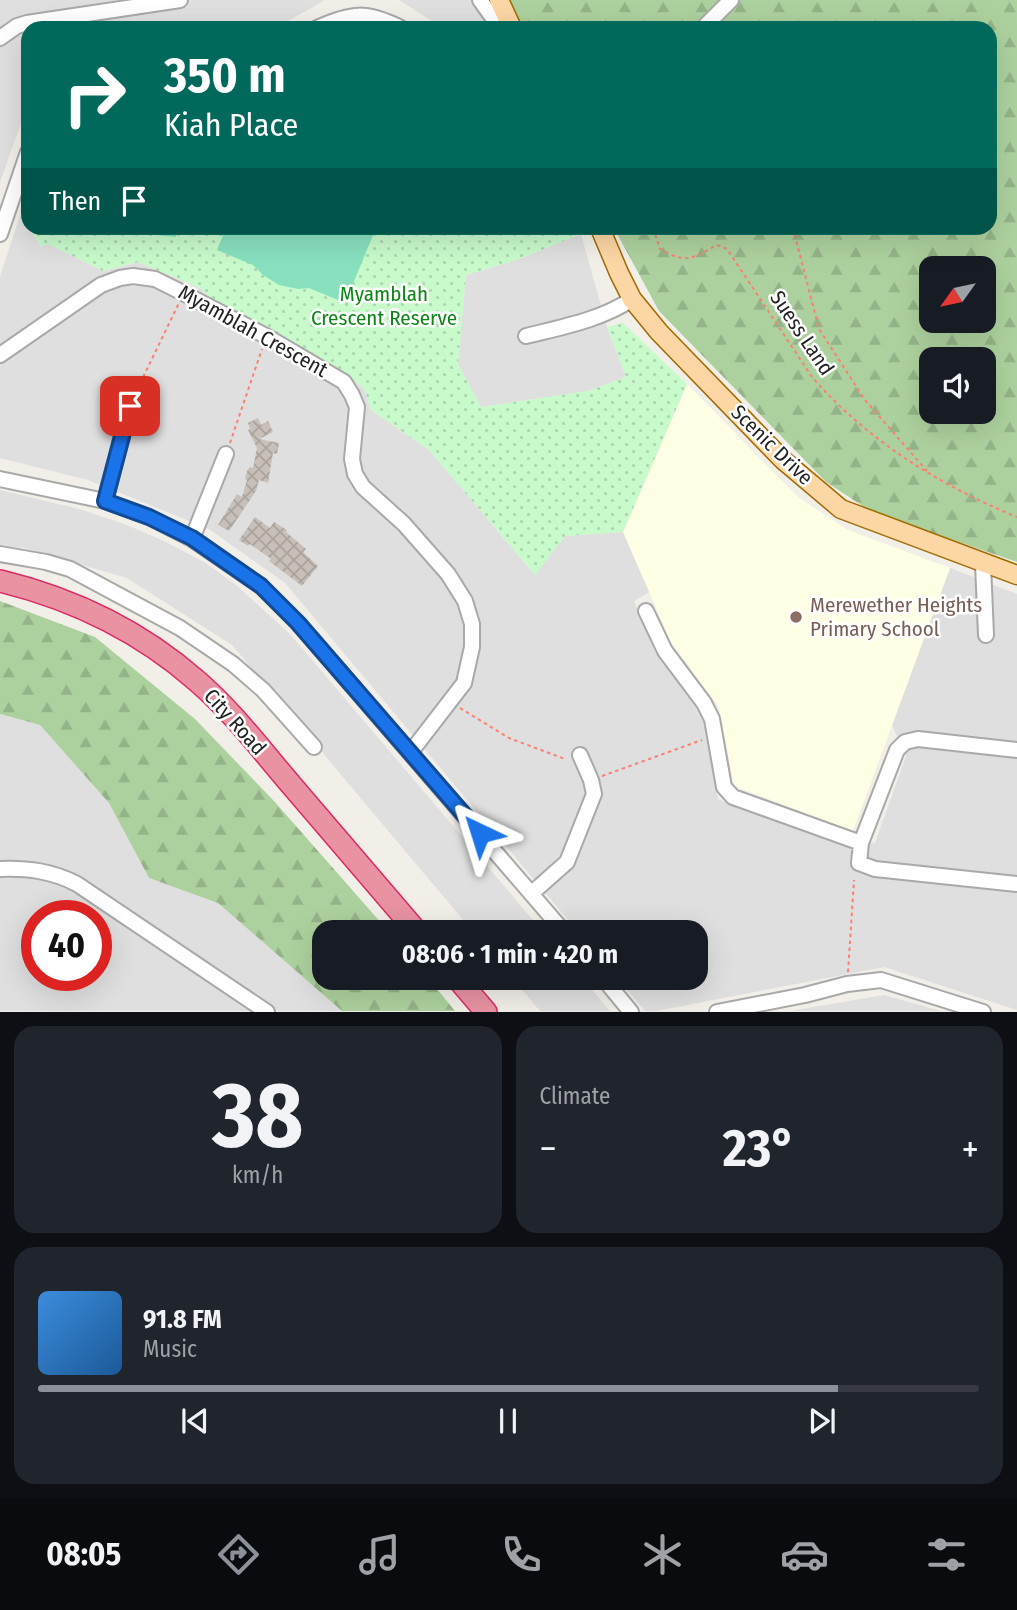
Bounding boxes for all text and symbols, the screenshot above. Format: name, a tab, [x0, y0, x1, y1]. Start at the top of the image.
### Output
text: 350 m	[164, 46, 286, 105]
icon: right	[49, 49, 140, 140]
text: Kiah Place	[164, 106, 298, 144]
icon: arrive	[115, 182, 153, 220]
text: Then	[49, 186, 101, 217]
north arrow	[919, 256, 996, 332]
map controls	[919, 256, 996, 424]
street label: Myamblah Crescent	[174, 279, 332, 383]
park label: Myamblah Crescent Reserve	[311, 281, 457, 331]
street label: Suess Land	[764, 286, 840, 380]
button: sound	[919, 347, 996, 424]
pin	[100, 376, 160, 436]
icon: arrive	[111, 387, 149, 425]
street label: Scenic Drive	[726, 399, 818, 491]
place label: Merewether Heights Primary School	[810, 592, 982, 642]
marker: Merewether Heights Primary School	[788, 609, 804, 625]
street label: City Road	[198, 683, 272, 761]
position arrow	[443, 796, 517, 870]
speed limit sign: 40	[21, 900, 112, 991]
text: 08:06 · 1 min · 420 m	[402, 939, 618, 970]
text: 38	[212, 1061, 303, 1170]
text: Climate	[540, 1082, 610, 1110]
text: 23°	[723, 1117, 796, 1180]
text: −	[540, 1126, 557, 1172]
text: +	[962, 1126, 979, 1172]
text: km/h	[232, 1161, 283, 1189]
text: 91.8 FM	[143, 1304, 222, 1335]
text: Music	[143, 1335, 197, 1363]
icon: previous	[176, 1402, 214, 1440]
icon: pause	[489, 1402, 527, 1440]
icon: next	[803, 1402, 841, 1440]
icon: directions	[214, 1530, 263, 1579]
icon: music	[355, 1530, 404, 1579]
icon: phone	[497, 1530, 546, 1579]
icon: climate	[638, 1530, 687, 1579]
icon: car	[780, 1530, 829, 1579]
icon: filters	[922, 1530, 971, 1579]
text: 08:05	[46, 1535, 121, 1573]

